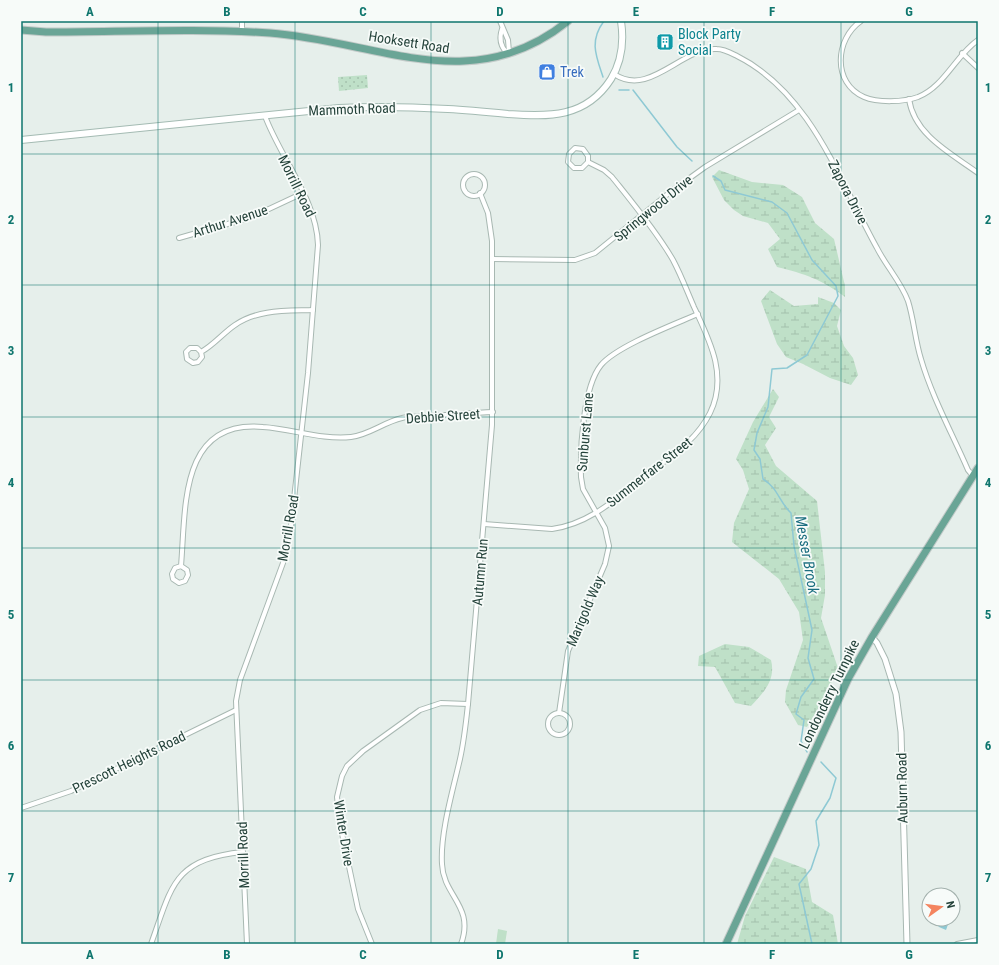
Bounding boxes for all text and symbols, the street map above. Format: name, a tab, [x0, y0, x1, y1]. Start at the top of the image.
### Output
text: A	[86, 4, 94, 19]
text: B	[223, 4, 231, 19]
text: C	[359, 4, 367, 19]
text: D	[496, 4, 504, 19]
text: E	[633, 4, 640, 19]
text: F	[769, 4, 775, 19]
text: G	[905, 4, 913, 19]
place label: Block Party Social	[678, 26, 741, 58]
street label: Hooksett Road	[367, 28, 451, 56]
building icon: Block Party Social	[655, 32, 675, 52]
shop icon: Trek	[537, 62, 557, 82]
place label: Trek	[560, 64, 584, 80]
text: 1	[8, 80, 14, 95]
text: 1	[985, 80, 991, 95]
street label: Mammoth Road	[308, 99, 396, 119]
street label: Morrill Road	[275, 152, 319, 220]
street label: Zapora Drive	[825, 157, 871, 227]
street label: Springwood Drive	[610, 171, 696, 245]
street label: Arthur Avenue	[190, 201, 270, 241]
text: 2	[8, 212, 15, 227]
text: 2	[985, 212, 992, 227]
text: 3	[8, 343, 14, 358]
text: 3	[985, 343, 991, 358]
street label: Sunburst Lane	[574, 391, 596, 472]
street label: Debbie Street	[405, 405, 481, 427]
street label: Summerfare Street	[603, 434, 695, 510]
text: 4	[8, 475, 15, 490]
text: 4	[985, 475, 992, 490]
street label: Morrill Road	[274, 494, 302, 562]
water label: Messer Brook	[791, 514, 823, 596]
street label: Autumn Run	[469, 538, 491, 606]
street label: Marigold Way	[563, 573, 607, 649]
text: 5	[8, 607, 15, 622]
text: 5	[985, 607, 992, 622]
street label: Londonderry Turnpike	[796, 636, 863, 751]
street label: Prescott Heights Road	[70, 728, 188, 796]
text: 6	[8, 738, 15, 753]
text: 6	[985, 738, 992, 753]
street label: Auburn Road	[893, 752, 911, 824]
street label: Winter Drive	[331, 799, 357, 868]
street label: Morrill Road	[234, 821, 252, 889]
text: 7	[8, 870, 15, 885]
text: 7	[985, 870, 992, 885]
north arrow	[921, 887, 961, 927]
text: N	[943, 900, 957, 910]
text: A	[86, 947, 94, 962]
text: B	[223, 947, 231, 962]
text: C	[359, 947, 367, 962]
text: D	[496, 947, 504, 962]
text: E	[633, 947, 640, 962]
text: F	[769, 947, 775, 962]
text: G	[905, 947, 913, 962]

